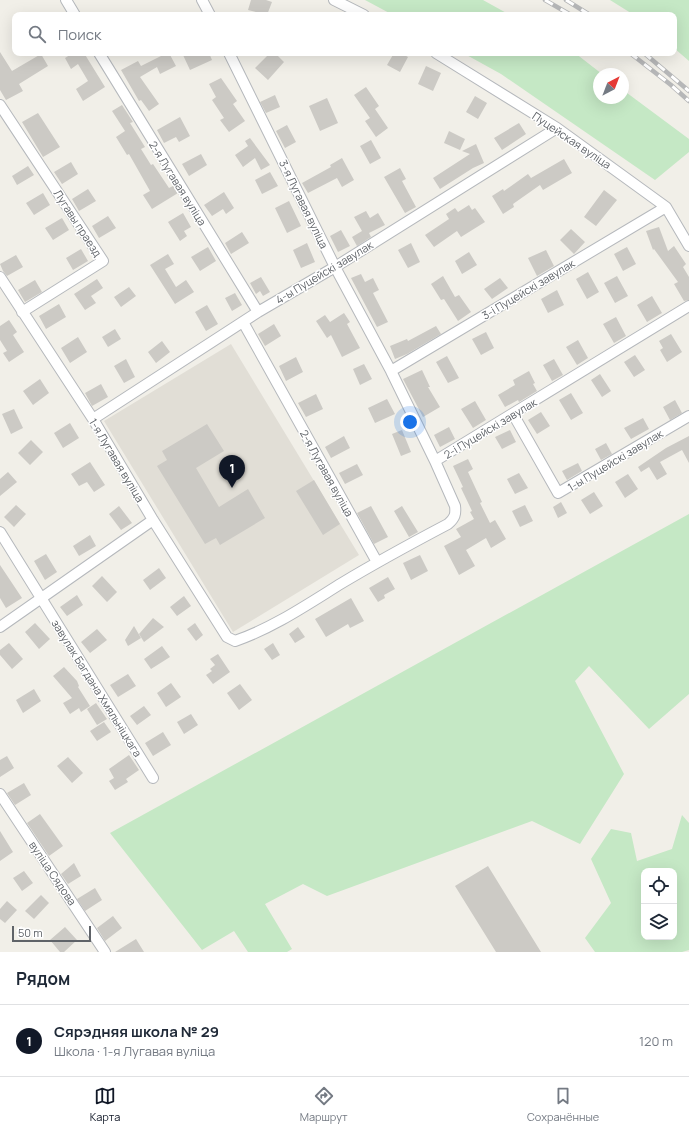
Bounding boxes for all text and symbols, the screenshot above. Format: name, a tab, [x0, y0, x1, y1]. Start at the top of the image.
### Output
search box	[12, 12, 677, 56]
icon: search	[26, 23, 48, 45]
text: Поиск	[58, 24, 102, 45]
north arrow	[593, 68, 629, 104]
street label: Пуцейская вуліца	[530, 108, 614, 172]
street label: 2-я Лугавая вуліца	[146, 138, 210, 228]
street label: 3-я Лугавая вуліца	[276, 157, 332, 251]
street label: Лугавы праезд	[51, 187, 106, 260]
street label: 4-ы Пуцейскі завулак	[273, 237, 376, 307]
street label: 3-і Пуцейскі завулак	[479, 255, 578, 323]
street label: 2-і Пуцейскі завулак	[441, 394, 540, 462]
your location	[400, 412, 420, 432]
street label: 1-я Лугавая вуліца	[86, 415, 148, 505]
street label: 1-ы Пуцейскі завулак	[565, 425, 666, 494]
street label: 2-я Лугавая вуліца	[297, 427, 357, 519]
pin: 1	[219, 455, 245, 488]
street label: завулак Багдана Хмяльніцкага	[48, 616, 146, 760]
street label: вуліца Сядова	[26, 838, 80, 908]
map controls	[641, 868, 677, 940]
button: locate	[641, 868, 677, 904]
button: layers	[641, 904, 677, 940]
scale bar	[12, 924, 91, 943]
text: 50 m	[18, 925, 43, 940]
text: Рядом	[16, 967, 70, 990]
text: Сярэдняя школа № 29	[54, 1021, 219, 1042]
text: 1	[26, 1032, 32, 1050]
text: 120 m	[639, 1032, 673, 1050]
text: Школа · 1-я Лугавая вуліца	[54, 1042, 215, 1060]
tab: Карта	[90, 1085, 120, 1124]
tab: Маршрут	[300, 1085, 348, 1124]
tab: Сохранённые	[527, 1085, 599, 1124]

